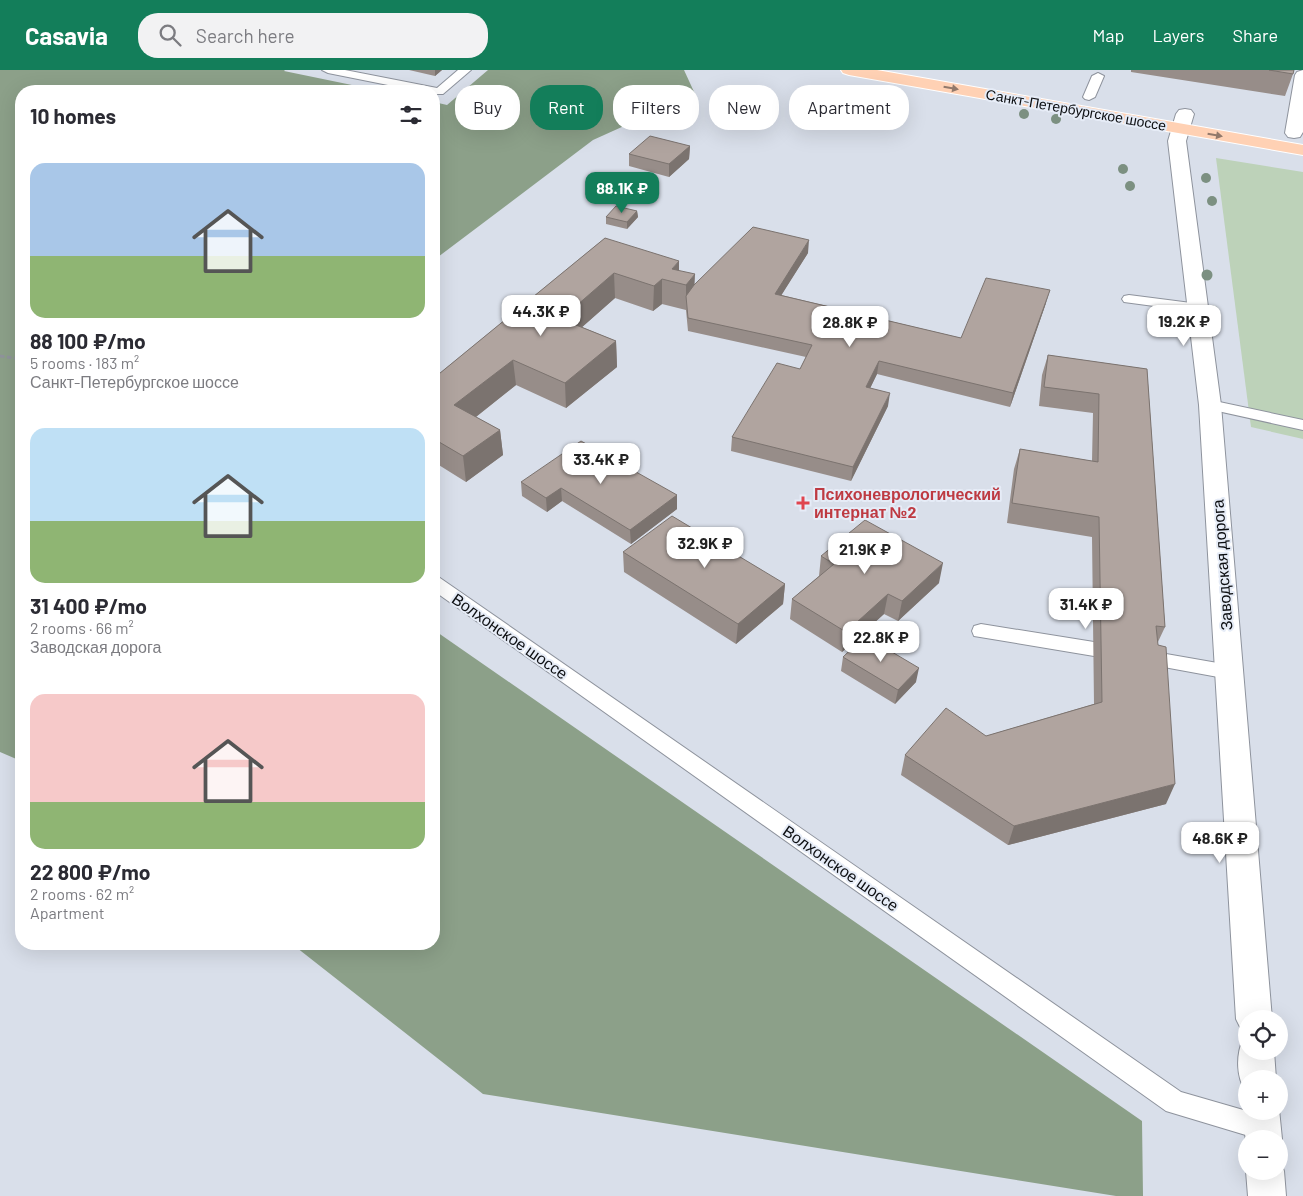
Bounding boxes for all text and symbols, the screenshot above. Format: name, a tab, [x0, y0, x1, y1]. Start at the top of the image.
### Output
search box	[138, 13, 488, 58]
text: Casavia	[25, 21, 108, 50]
icon: search	[156, 21, 184, 49]
text: Search here	[196, 24, 295, 47]
text: Map	[1092, 24, 1124, 46]
text: Layers	[1152, 24, 1205, 46]
text: Share	[1233, 24, 1278, 46]
one-way arrow	[944, 84, 960, 92]
chip: Buy	[455, 85, 520, 130]
chip: Rent	[530, 85, 603, 130]
chip: Filters	[613, 85, 699, 130]
chip: New	[709, 85, 779, 130]
chip: Apartment	[789, 85, 909, 130]
street label: Санкт-Петербургское шоссе	[985, 85, 1168, 134]
icon: filters	[397, 101, 425, 129]
text: 10 homes	[30, 103, 116, 128]
one-way arrow	[1207, 131, 1223, 139]
pin: 88.1K ₽	[576, 172, 668, 214]
text: 88.1K ₽	[596, 178, 648, 197]
icon: home	[183, 196, 273, 286]
pin: 44.3K ₽	[495, 294, 587, 337]
text: 44.3K ₽	[513, 301, 569, 320]
pin: 19.2K ₽	[1138, 304, 1230, 347]
pin: 28.8K ₽	[804, 306, 896, 348]
text: 19.2K ₽	[1158, 311, 1210, 330]
text: 28.8K ₽	[822, 312, 878, 331]
text: 88 100 ₽/mo	[30, 328, 146, 353]
text: 5 rooms · 183 m²	[30, 353, 139, 372]
text: Санкт-Петербургское шоссе	[30, 372, 239, 391]
pin: 33.4K ₽	[555, 442, 647, 485]
text: 33.4K ₽	[573, 449, 629, 468]
icon: home	[183, 461, 273, 551]
place label: Психоневрологический интернат №2	[814, 484, 1001, 521]
marker: Психоневрологический интернат №2	[796, 496, 810, 510]
street label: Заводская дорога	[1207, 499, 1236, 631]
pin: 32.9K ₽	[659, 526, 751, 569]
pin: 21.9K ₽	[819, 532, 911, 575]
text: 32.9K ₽	[678, 533, 732, 552]
text: 21.9K ₽	[839, 539, 891, 558]
pin: 31.4K ₽	[1040, 588, 1132, 630]
street label: Волхонское шоссе	[449, 589, 572, 683]
text: 31 400 ₽/mo	[30, 593, 147, 618]
text: 31.4K ₽	[1060, 594, 1112, 613]
text: 2 rooms · 66 m²	[30, 618, 134, 637]
pin: 22.8K ₽	[835, 620, 927, 663]
text: 22.8K ₽	[853, 627, 909, 646]
text: Заводская дорога	[30, 637, 161, 656]
icon: home	[183, 726, 273, 816]
street label: Волхонское шоссе	[780, 821, 903, 915]
pin: 48.6K ₽	[1174, 822, 1266, 864]
text: 48.6K ₽	[1192, 828, 1248, 847]
text: 22 800 ₽/mo	[30, 859, 150, 884]
text: 2 rooms · 62 m²	[30, 884, 134, 903]
text: Apartment	[30, 903, 105, 922]
map controls	[1238, 1010, 1288, 1180]
button: locate	[1238, 1010, 1288, 1060]
button: +	[1238, 1070, 1288, 1120]
button: −	[1238, 1130, 1288, 1180]

